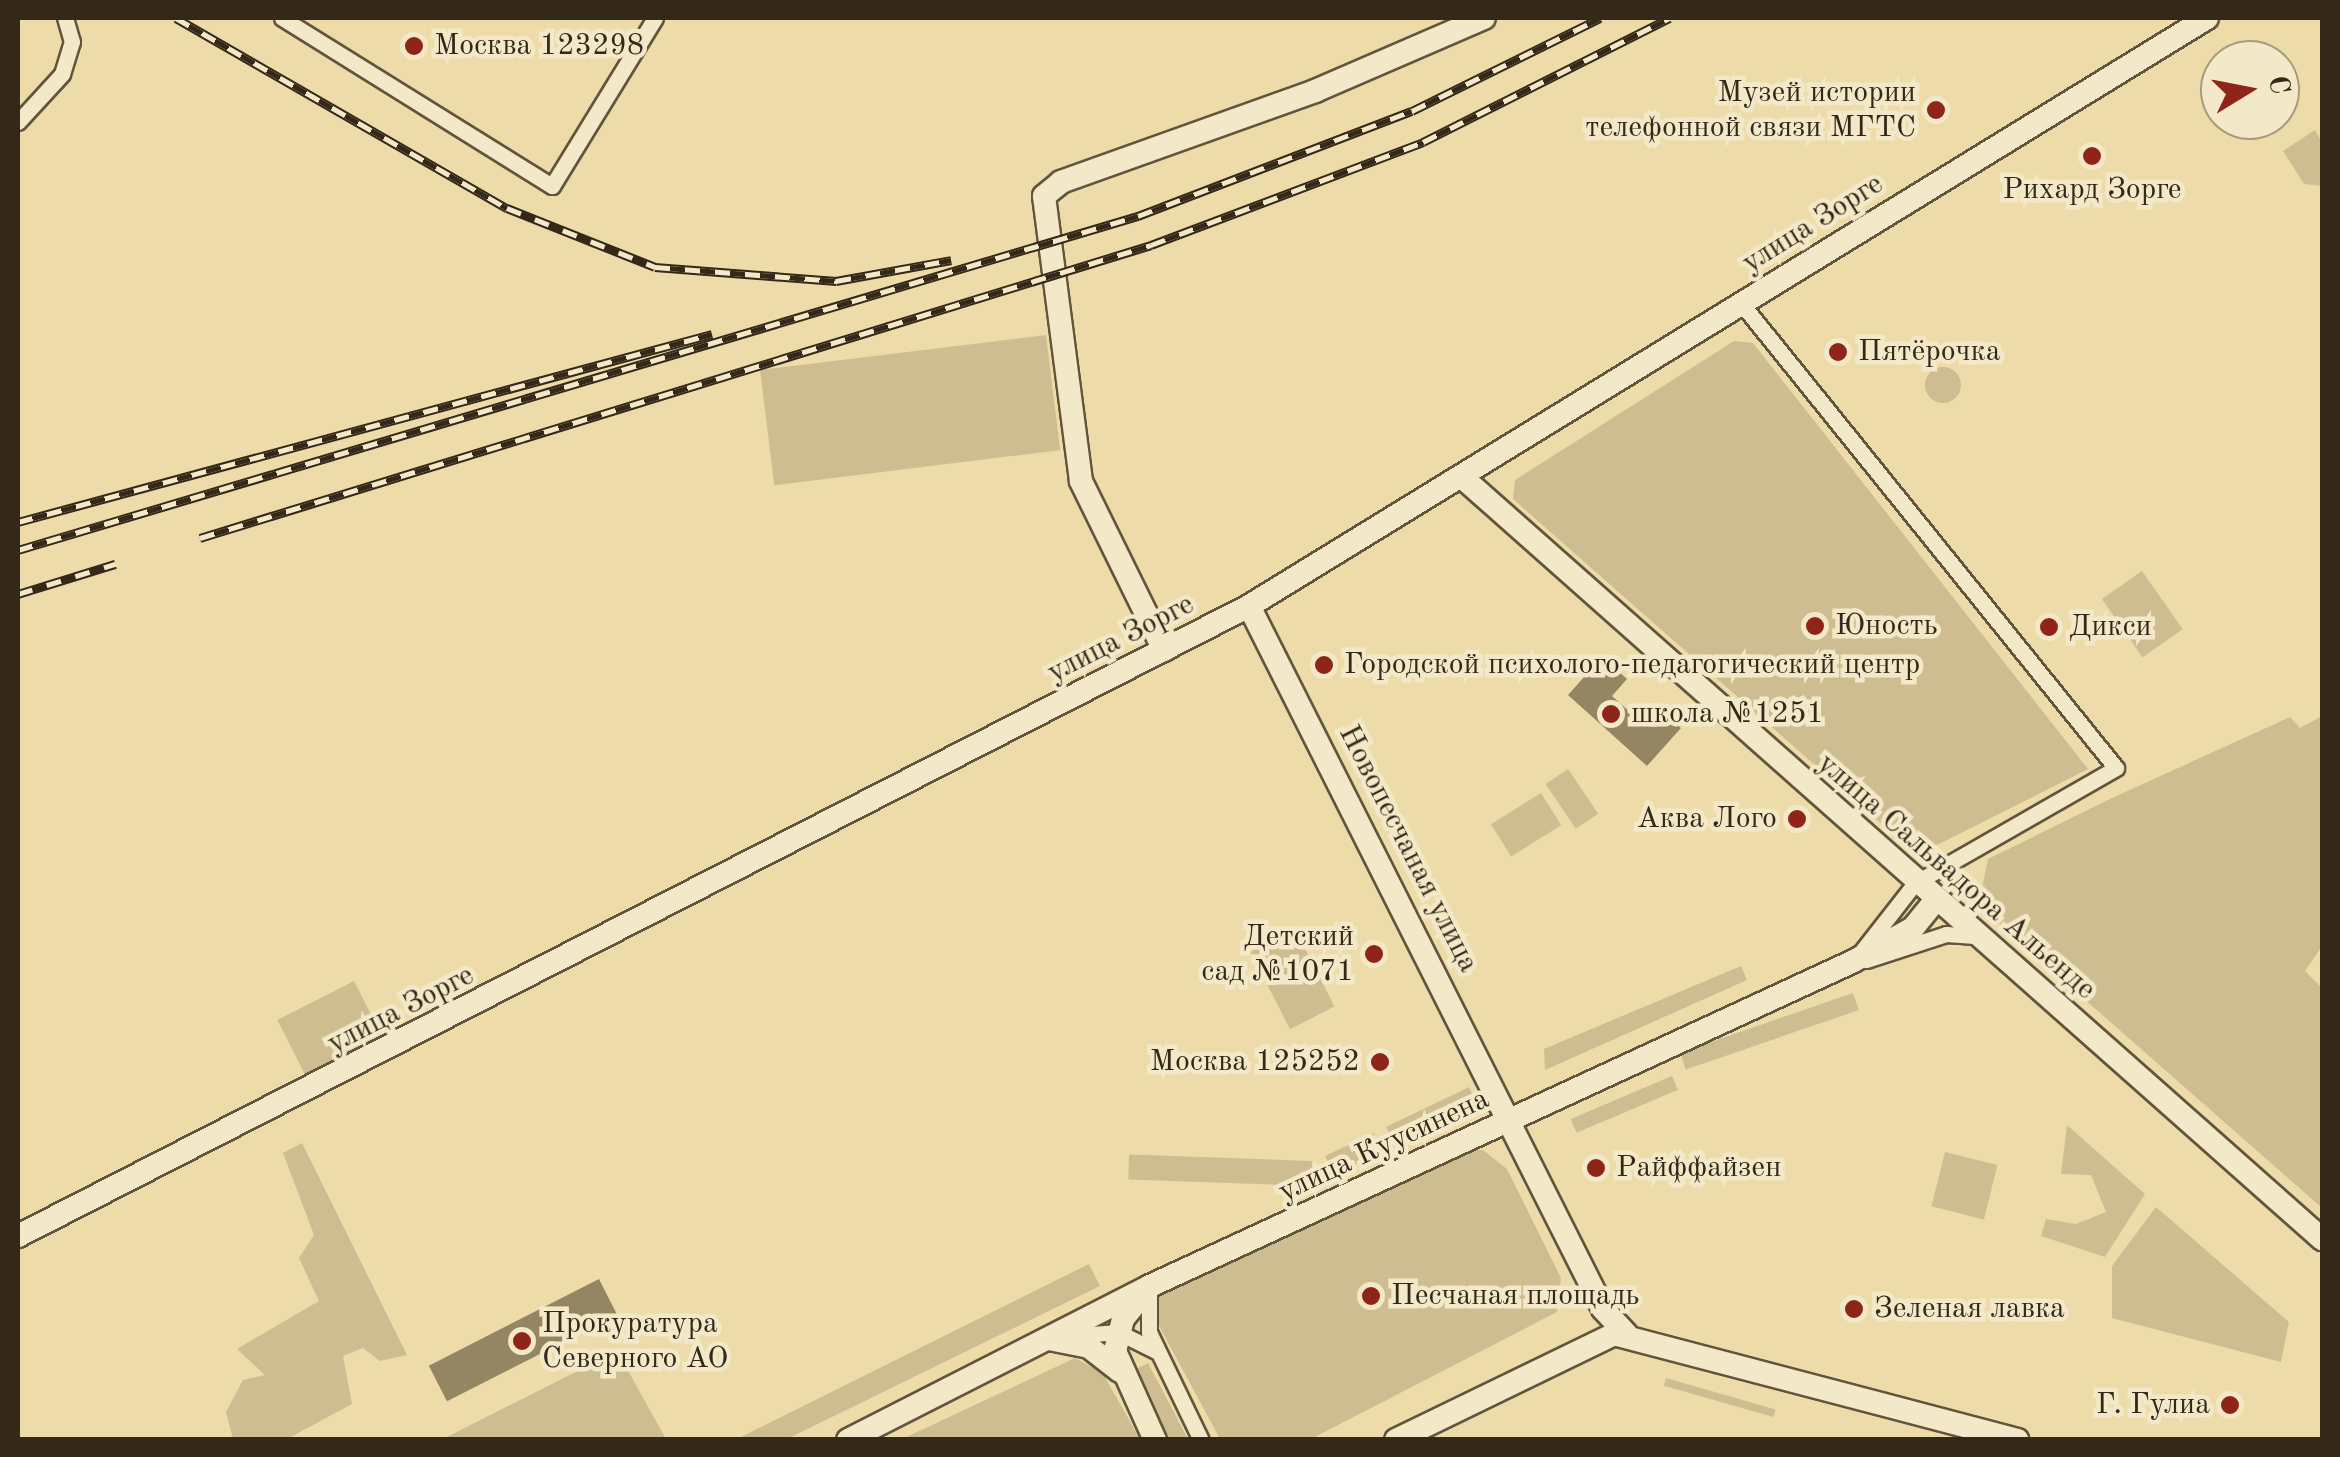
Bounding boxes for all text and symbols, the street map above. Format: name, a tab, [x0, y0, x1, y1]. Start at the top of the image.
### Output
place label: Москва 123298	[434, 28, 644, 64]
marker: Москва 123298	[403, 35, 425, 57]
north arrow	[2200, 40, 2300, 140]
text: С	[2262, 74, 2293, 97]
place label: Музей истории телефонной связи МГТС	[1585, 75, 1916, 146]
marker: Музей истории телефонной связи МГТС	[1925, 99, 1947, 121]
marker: Рихард Зорге	[2081, 145, 2103, 167]
street label: улица Зорге	[1736, 166, 1890, 282]
place label: Рихард Зорге	[2002, 172, 2182, 208]
place label: Пятёрочка	[1858, 334, 2000, 370]
marker: Пятёрочка	[1827, 341, 1849, 363]
street label: улица Зорге	[1042, 587, 1200, 691]
place label: Юность	[1835, 608, 1938, 644]
place label: Дикси	[2069, 609, 2152, 645]
marker: Юность	[1804, 615, 1826, 637]
marker: Дикси	[2038, 616, 2060, 638]
place label: Городской психолого-педагогический центр	[1344, 647, 1920, 683]
marker: Городской психолого-педагогический центр	[1313, 654, 1335, 676]
place label: школа №1251	[1631, 696, 1824, 732]
marker: школа №1251	[1600, 703, 1622, 725]
street label: Новопесчаная улица	[1330, 719, 1486, 979]
street label: улица Сальвадора Альенде	[1809, 746, 2103, 1008]
place label: Аква Лого	[1637, 801, 1777, 837]
marker: Аква Лого	[1786, 808, 1808, 830]
place label: Детский сад №1071	[1201, 919, 1354, 990]
marker: Детский сад №1071	[1363, 943, 1385, 965]
street label: улица Зорге	[322, 958, 480, 1062]
place label: Москва 125252	[1150, 1044, 1360, 1080]
marker: Москва 125252	[1369, 1051, 1391, 1073]
street label: улица Куусинена	[1273, 1081, 1495, 1211]
place label: Райффайзен	[1616, 1150, 1781, 1186]
marker: Райффайзен	[1585, 1157, 1607, 1179]
place label: Песчаная площадь	[1391, 1278, 1639, 1314]
marker: Песчаная площадь	[1360, 1285, 1382, 1307]
place label: Зеленая лавка	[1874, 1291, 2065, 1327]
marker: Зеленая лавка	[1843, 1298, 1865, 1320]
place label: Прокуратура Северного АО	[542, 1306, 728, 1376]
marker: Прокуратура Северного АО	[511, 1330, 533, 1352]
place label: Г. Гулиа	[2096, 1387, 2210, 1423]
marker: Г. Гулиа	[2219, 1394, 2241, 1416]

